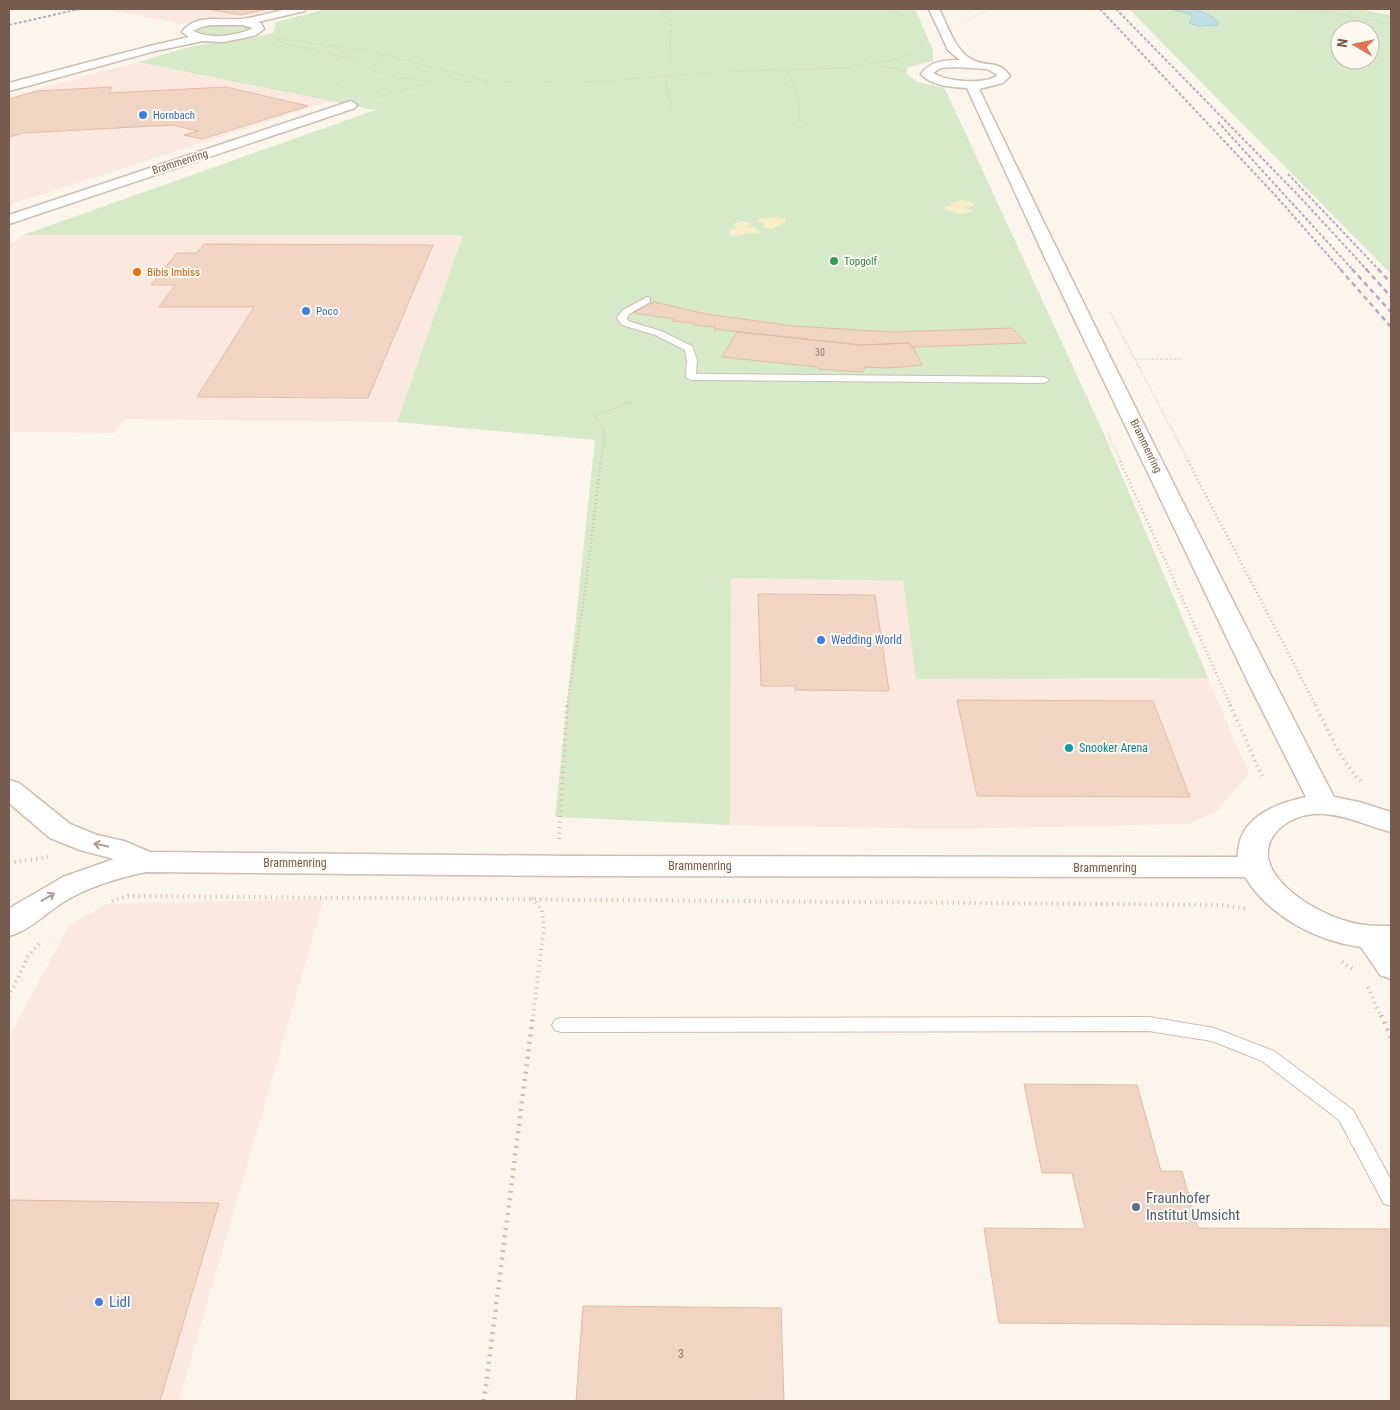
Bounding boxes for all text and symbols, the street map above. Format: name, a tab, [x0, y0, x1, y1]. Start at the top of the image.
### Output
north arrow	[1330, 20, 1380, 70]
text: N	[1334, 37, 1351, 48]
marker: Hornbach	[137, 109, 149, 121]
place label: Hornbach	[153, 109, 195, 122]
street label: Brammenring	[150, 147, 210, 177]
marker: Topgolf	[828, 255, 840, 267]
place label: Topgolf	[844, 255, 878, 268]
marker: Bibis Imbiss	[131, 266, 143, 278]
place label: Bibis Imbiss	[147, 266, 200, 279]
marker: Poco	[300, 305, 312, 317]
place label: Poco	[316, 305, 339, 318]
house number: 30	[815, 347, 825, 358]
street label: Brammenring	[1127, 417, 1165, 475]
place label: Wedding World	[831, 633, 902, 647]
marker: Wedding World	[815, 634, 827, 646]
place label: Snooker Arena	[1079, 741, 1148, 755]
marker: Snooker Arena	[1063, 742, 1075, 754]
one-way arrow	[93, 840, 109, 850]
street label: Brammenring	[263, 856, 327, 870]
street label: Brammenring	[668, 859, 732, 873]
street label: Brammenring	[1073, 861, 1137, 875]
one-way arrow	[41, 891, 55, 901]
place label: Fraunhofer Institut Umsicht	[1146, 1189, 1240, 1224]
marker: Fraunhofer Institut Umsicht	[1130, 1201, 1142, 1213]
place label: Lidl	[109, 1293, 130, 1311]
marker: Lidl	[93, 1296, 105, 1308]
house number: 3	[678, 1347, 684, 1361]

